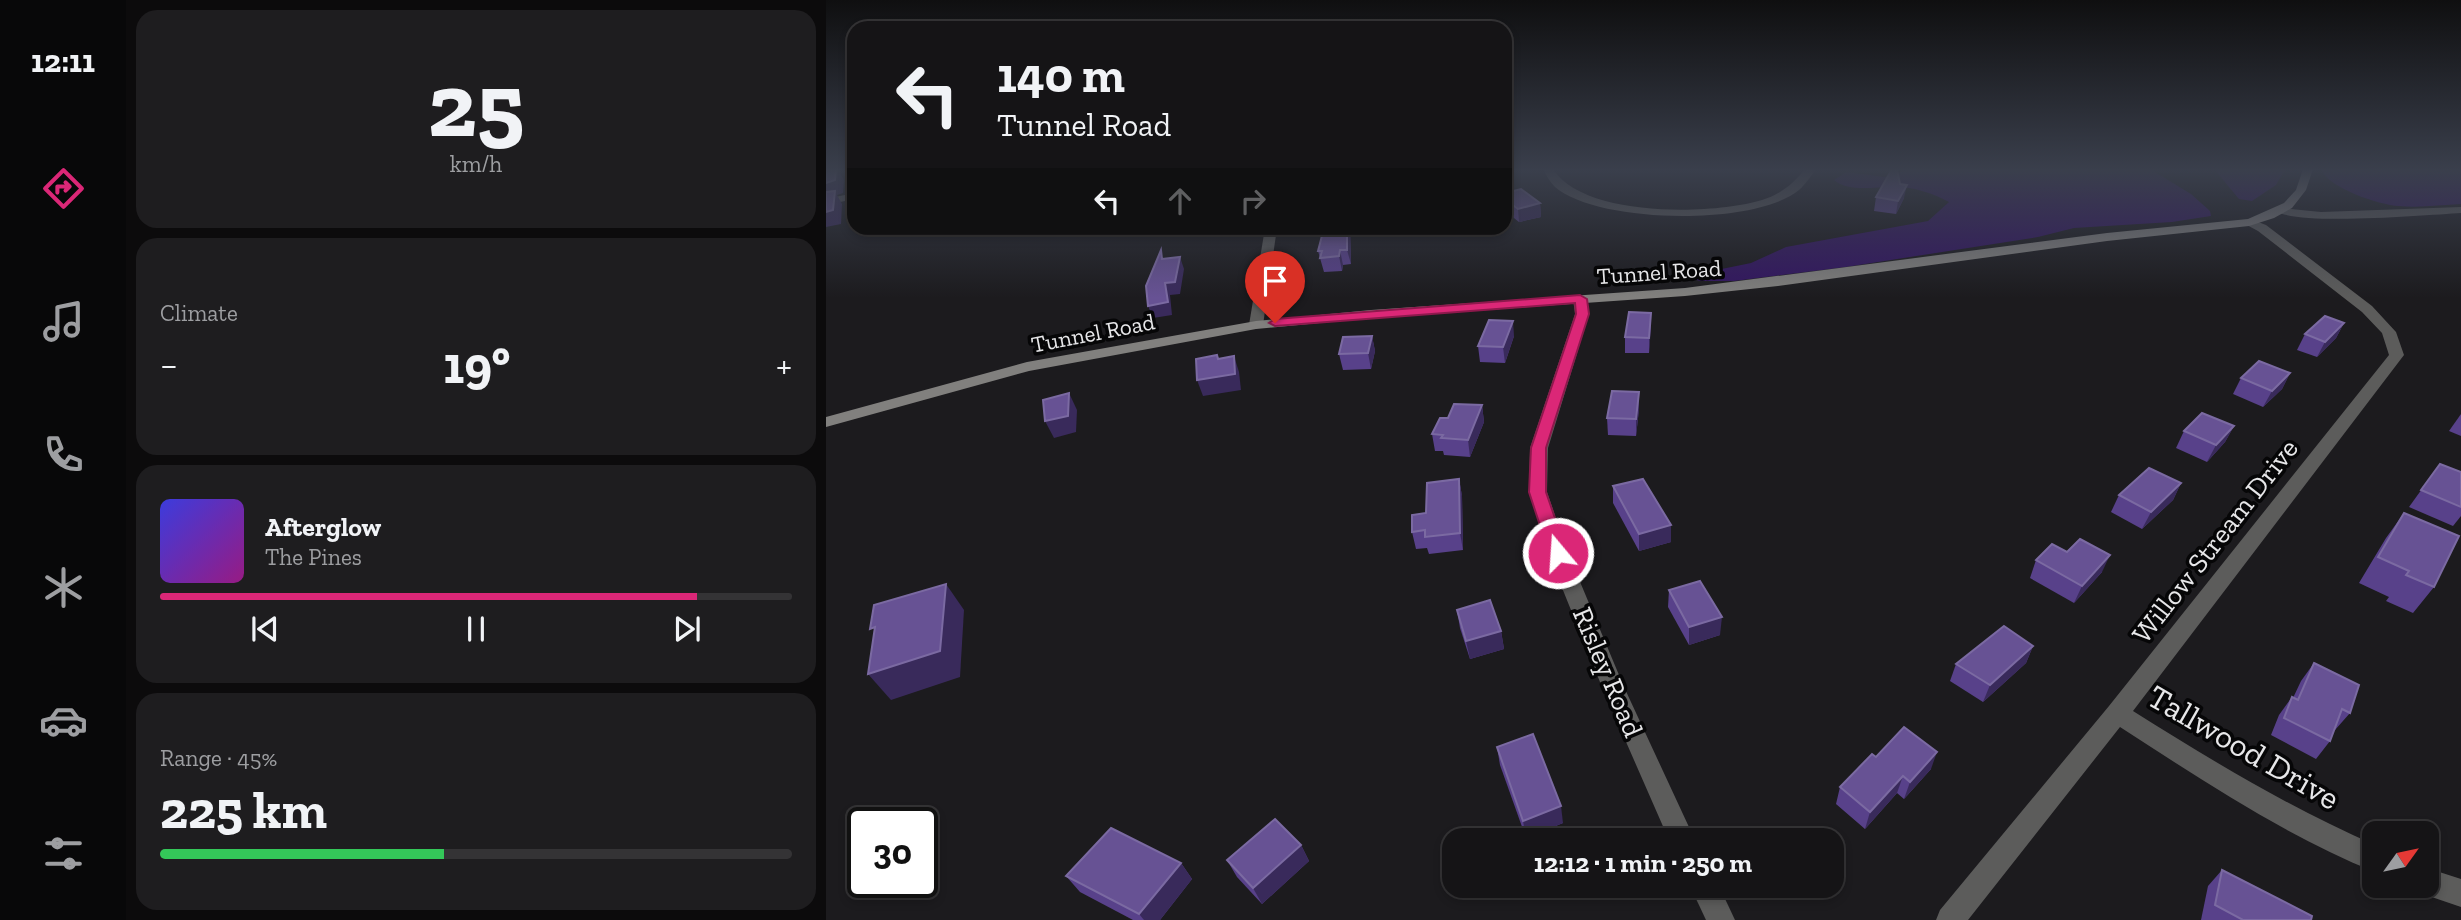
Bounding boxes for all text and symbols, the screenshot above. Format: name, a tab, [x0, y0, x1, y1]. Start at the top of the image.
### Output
text: 12:11	[31, 42, 95, 80]
text: 140 m	[997, 46, 1125, 105]
icon: left	[882, 49, 973, 140]
text: 25	[428, 50, 524, 159]
text: Tunnel Road	[997, 106, 1171, 144]
text: km/h	[450, 150, 502, 178]
icon: directions	[39, 164, 88, 213]
icon: left	[1088, 182, 1126, 220]
icon: ahead	[1161, 182, 1199, 220]
icon: right	[1234, 182, 1272, 220]
pin	[1245, 251, 1305, 323]
street label: Tunnel Road	[1596, 254, 1723, 290]
icon: arrive	[1256, 262, 1294, 300]
icon: music	[39, 297, 88, 346]
text: Climate	[160, 299, 238, 327]
street label: Tunnel Road	[1029, 307, 1157, 359]
text: 19°	[443, 334, 510, 396]
text: −	[160, 342, 178, 388]
text: +	[776, 342, 792, 388]
icon: phone	[39, 430, 88, 479]
street label: Willow Stream Drive	[2125, 432, 2305, 650]
text: Afterglow	[265, 511, 381, 543]
position arrow	[1521, 516, 1595, 590]
text: The Pines	[265, 543, 362, 571]
icon: climate	[39, 563, 88, 612]
street label: Risley Road	[1566, 602, 1650, 742]
icon: previous	[246, 610, 284, 648]
icon: pause	[457, 610, 495, 648]
icon: next	[668, 610, 706, 648]
street label: Tallwood Drive	[2141, 676, 2347, 818]
icon: car	[39, 696, 88, 745]
text: Range · 45%	[160, 744, 277, 772]
text: 225 km	[160, 779, 327, 841]
speed limit sign: 30	[847, 807, 938, 898]
north arrow	[2362, 821, 2440, 898]
map controls	[2362, 821, 2439, 898]
icon: filters	[39, 829, 88, 878]
text: 12:12 · 1 min · 250 m	[1534, 847, 1752, 879]

